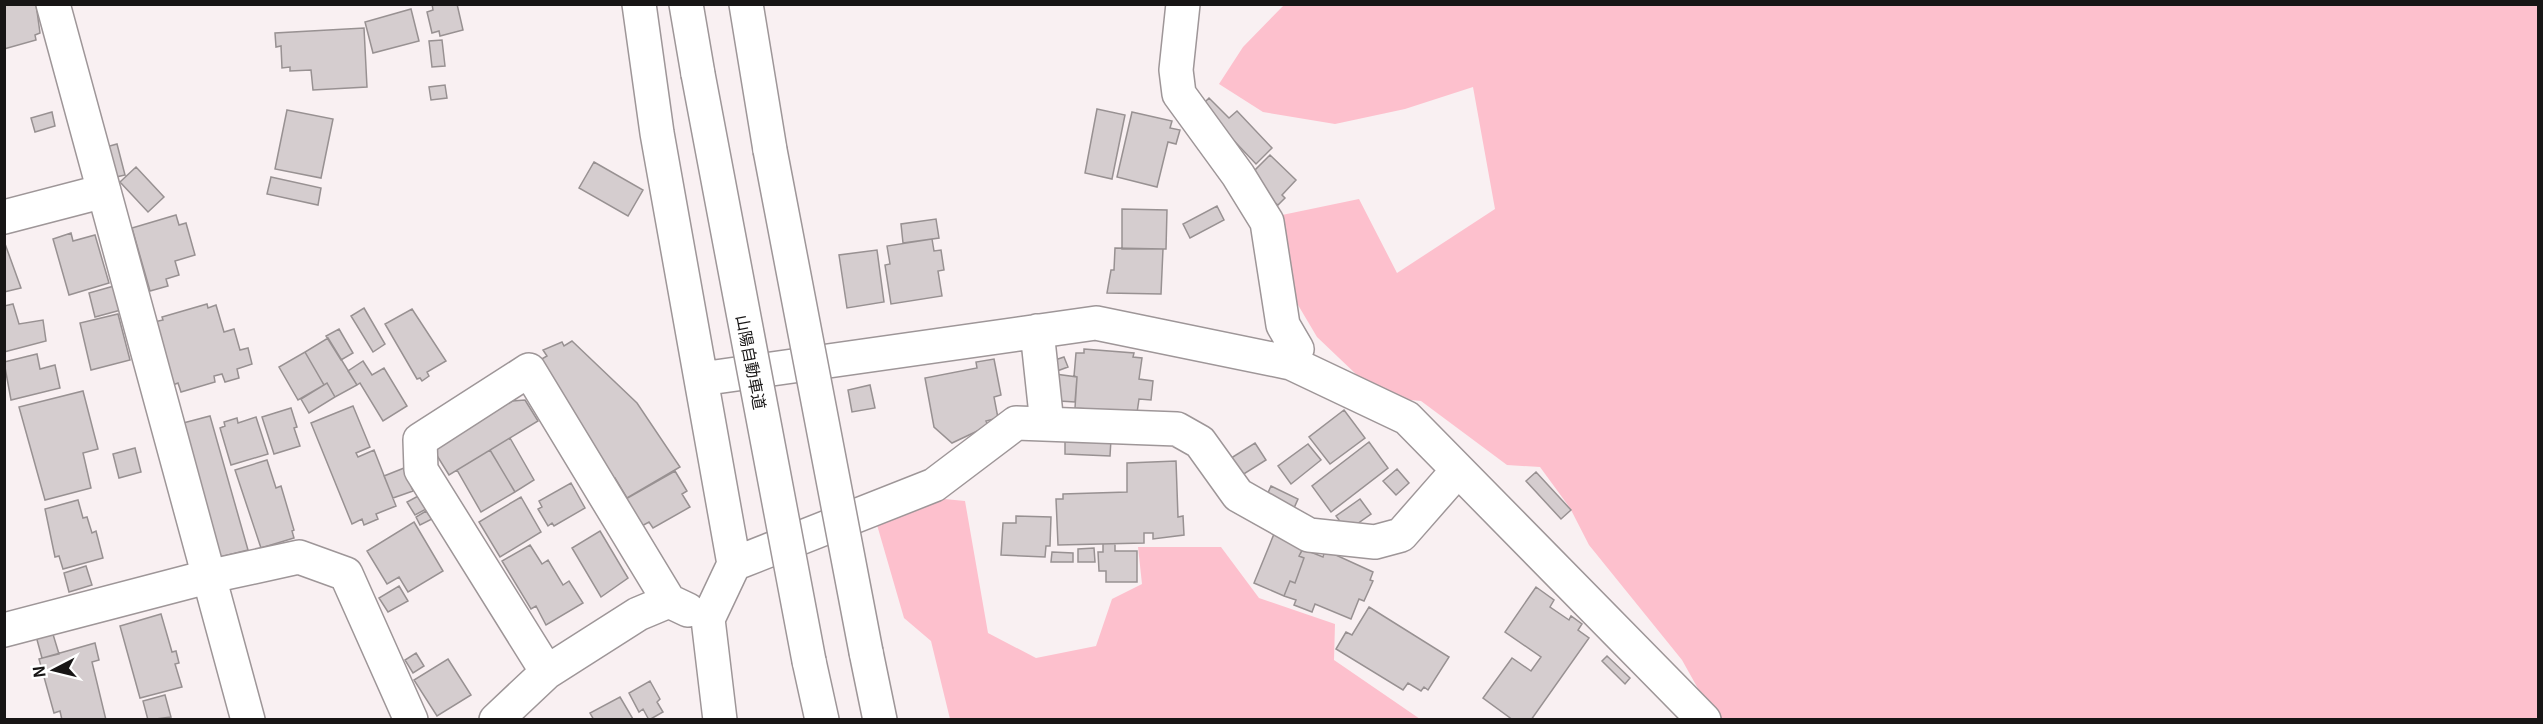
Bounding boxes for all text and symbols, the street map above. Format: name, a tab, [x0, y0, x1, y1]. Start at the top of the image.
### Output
street label: 山陽自動車道	[731, 313, 773, 411]
north arrow	[24, 640, 84, 700]
text: N	[25, 665, 51, 679]

